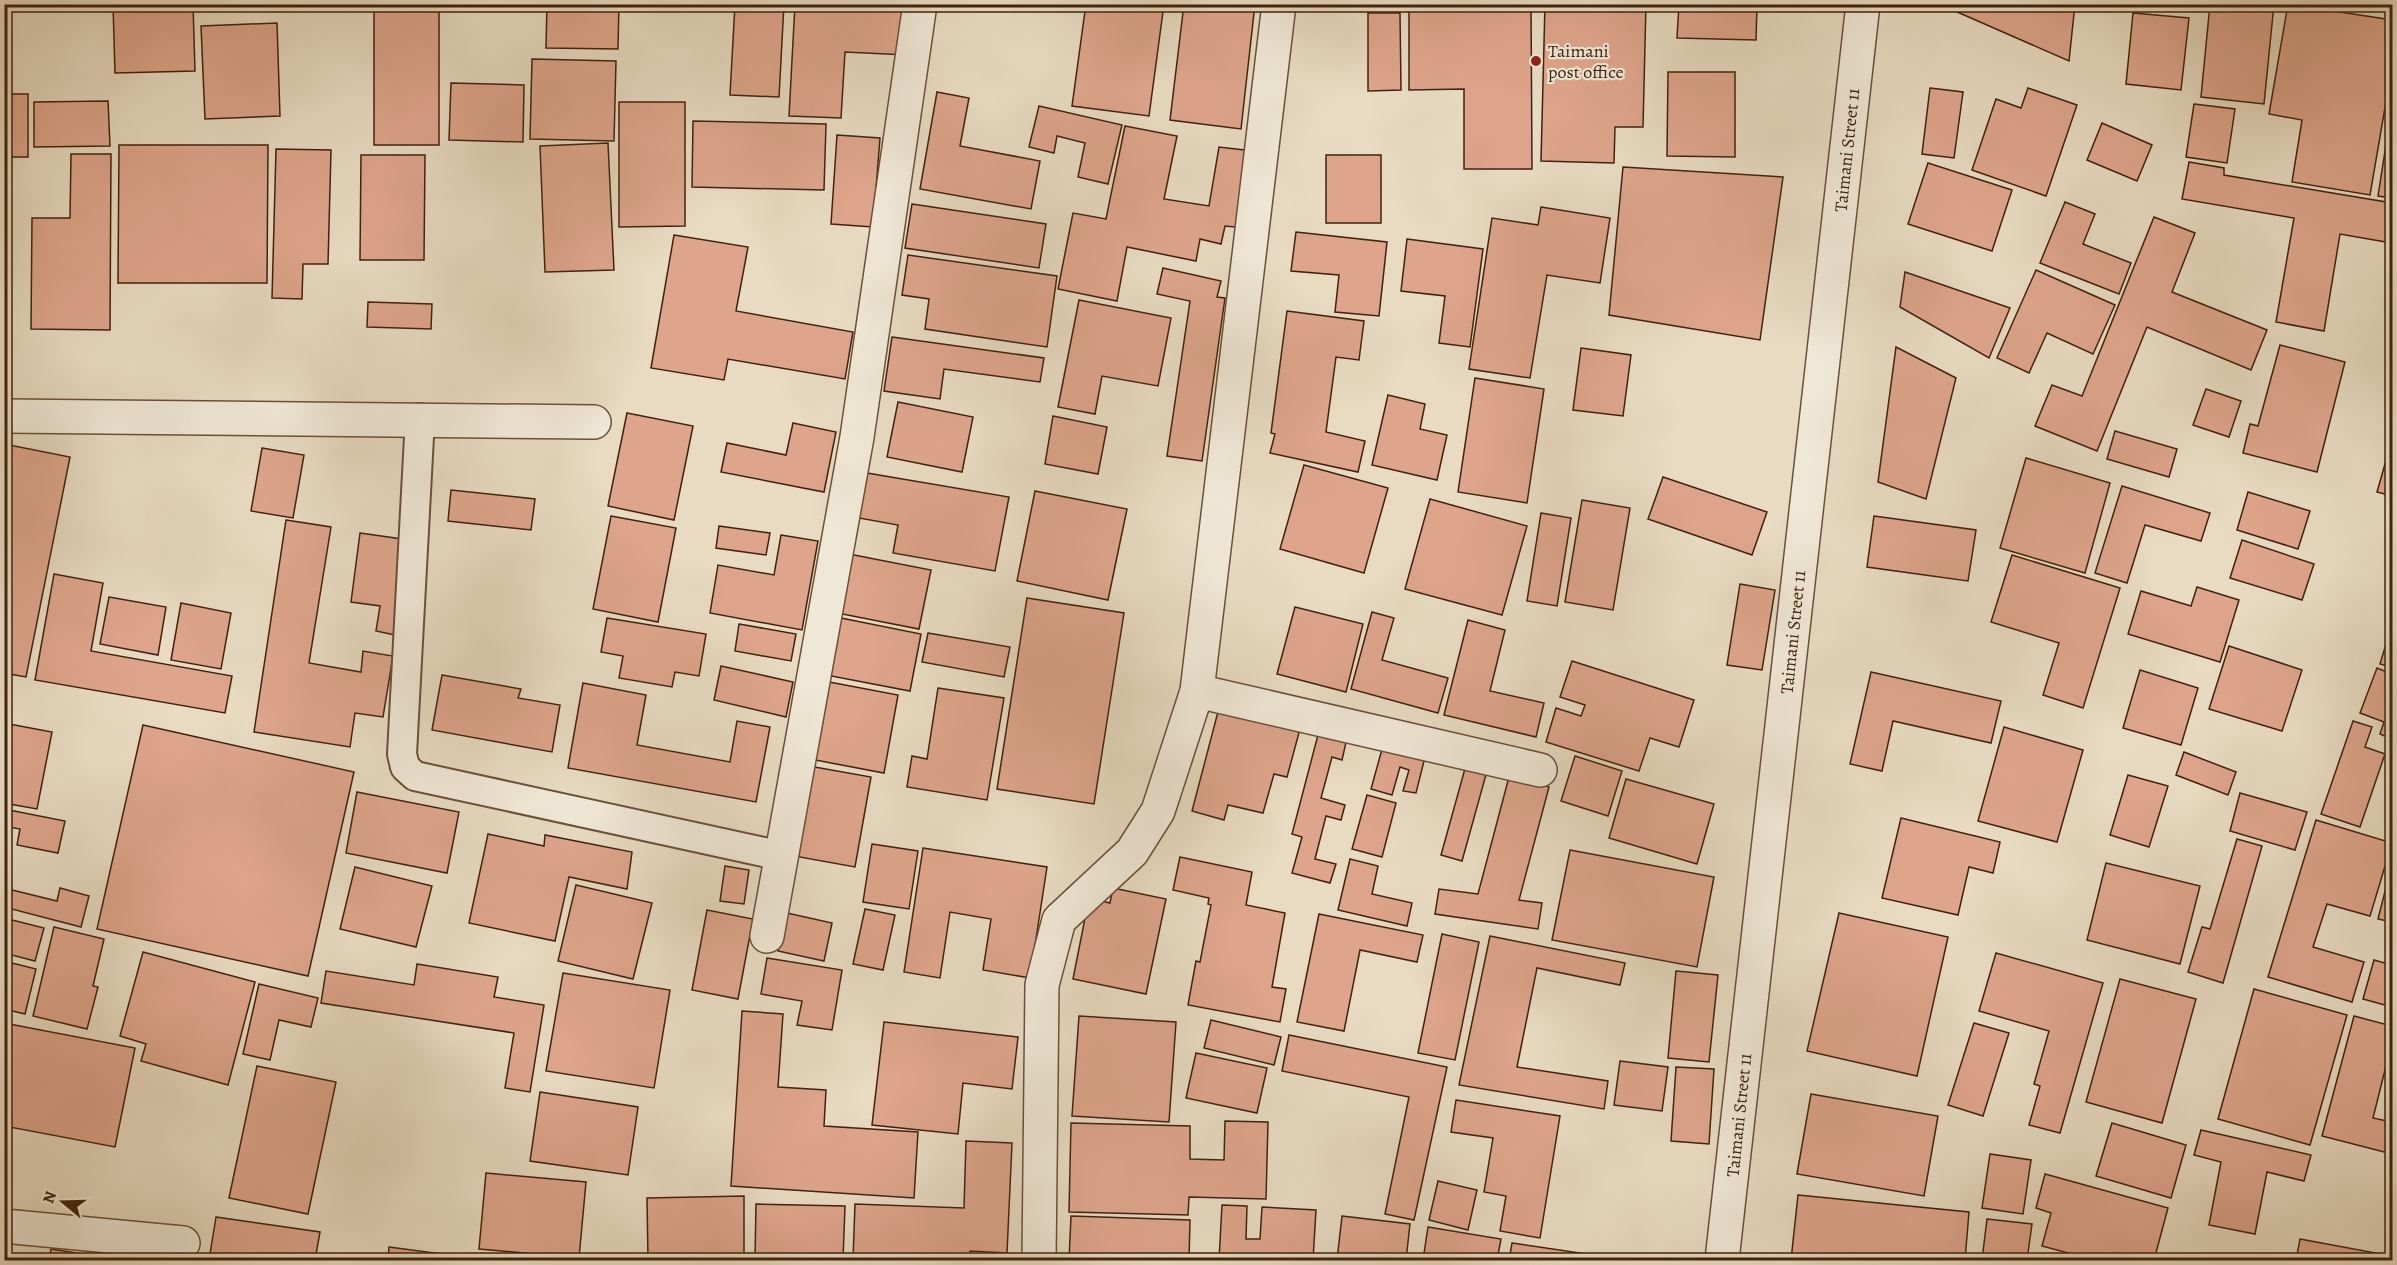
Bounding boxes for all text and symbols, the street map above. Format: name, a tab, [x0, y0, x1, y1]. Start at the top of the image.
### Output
place label: Taimani post office	[1548, 39, 1624, 84]
marker: Taimani post office	[1529, 54, 1543, 68]
street label: Taimani Street 11	[1829, 87, 1865, 213]
street label: Taimani Street 11	[1775, 569, 1811, 695]
street label: Taimani Street 11	[1721, 1052, 1757, 1178]
north arrow	[33, 1172, 93, 1232]
text: N	[37, 1188, 62, 1207]

